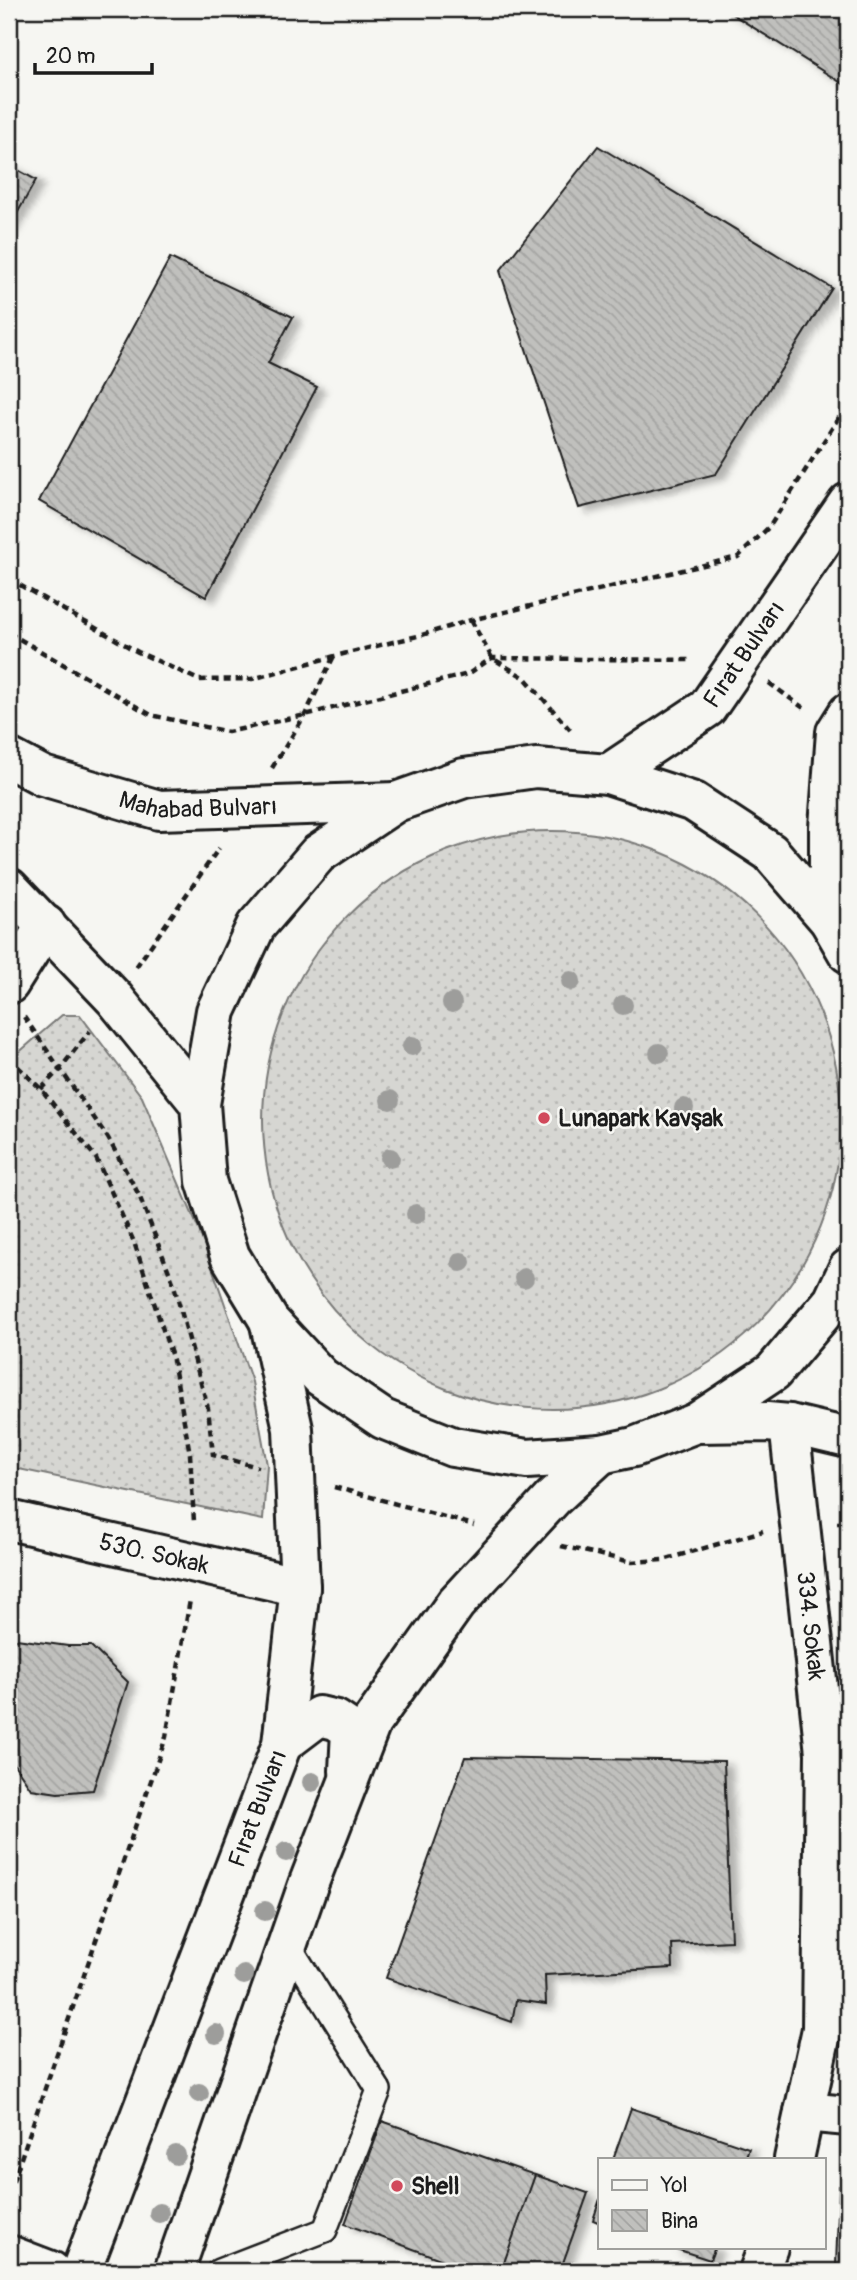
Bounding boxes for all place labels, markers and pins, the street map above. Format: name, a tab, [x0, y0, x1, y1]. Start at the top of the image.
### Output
place label: Lunapark Kavşak	[558, 1104, 724, 1133]
marker: Lunapark Kavşak	[536, 1110, 552, 1126]
place label: Shell	[411, 2172, 460, 2201]
marker: Shell	[389, 2178, 405, 2194]

